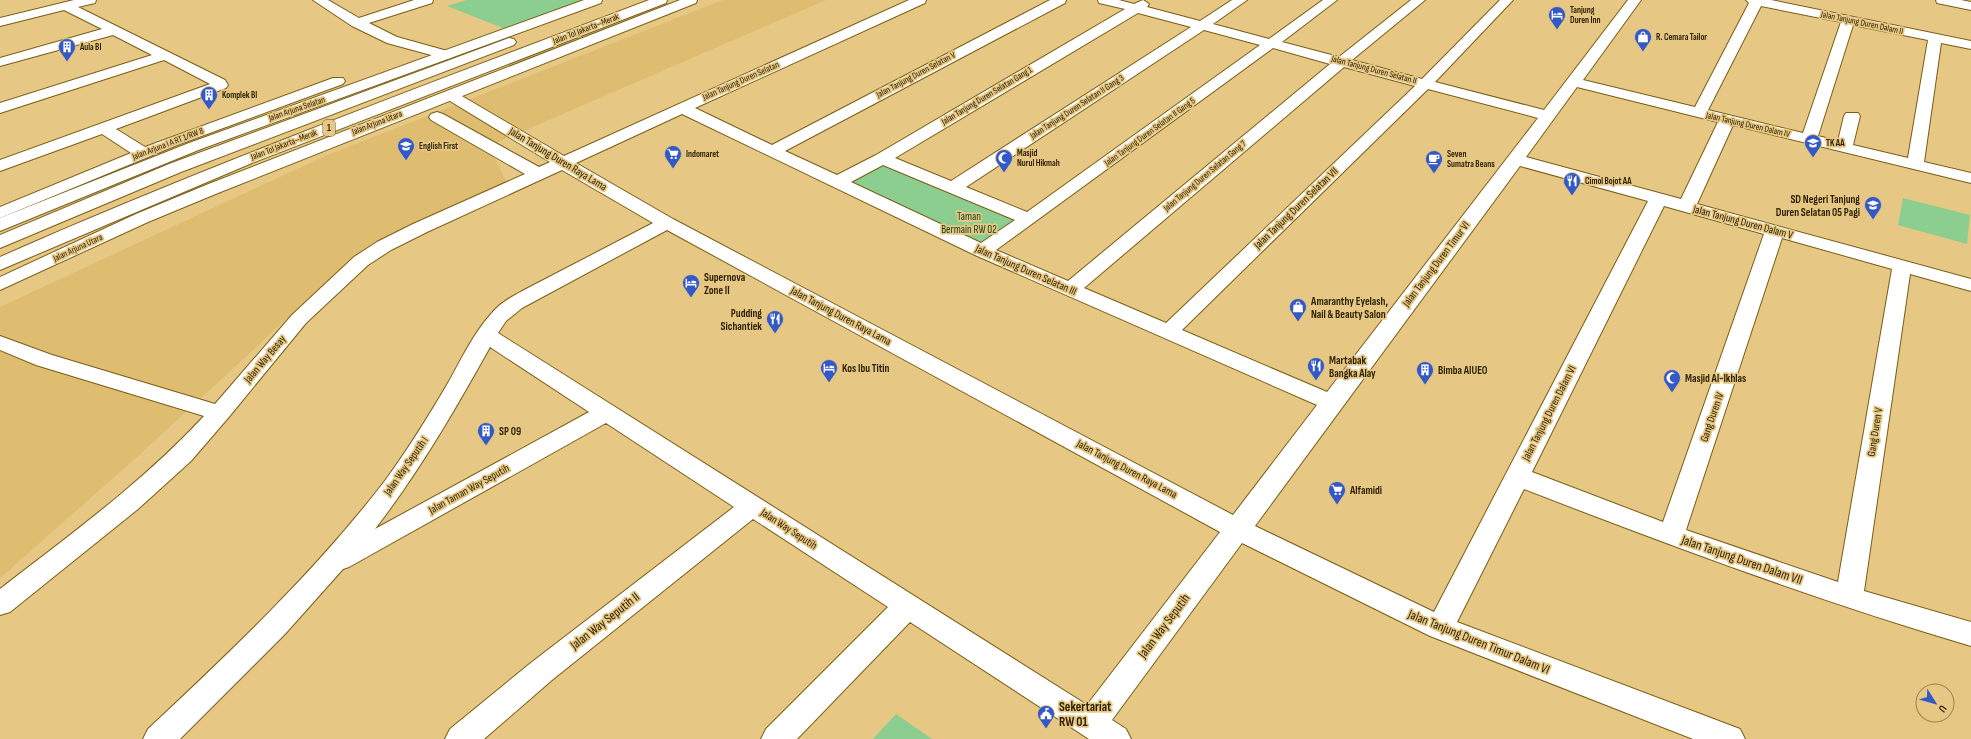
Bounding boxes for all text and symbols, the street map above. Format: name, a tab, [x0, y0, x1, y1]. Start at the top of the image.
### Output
hotel icon: Tanjung Duren Inn	[1547, 5, 1567, 30]
place label: Tanjung Duren Inn	[1570, 5, 1601, 26]
street label: Jalan Tanjung Duren Dalam II	[1819, 9, 1904, 37]
street label: Jalan Tol Jakarta–Merak	[550, 11, 621, 47]
shop icon: R. Cemara Tailor	[1633, 27, 1653, 52]
place label: R. Cemara Tailor	[1656, 32, 1707, 43]
building icon: Aula BI	[57, 37, 77, 62]
place label: Aula BI	[79, 42, 101, 53]
street label: Jalan Tanjung Duren Selatan V	[874, 49, 957, 101]
street label: Jalan Tanjung Duren Selatan II	[1329, 53, 1418, 87]
street label: Jalan Tanjung Duren Selatan	[700, 59, 781, 103]
street label: Jalan Tanjung Duren Selatan Gang 1	[939, 64, 1035, 128]
street label: Jalan Tanjung Duren Selatan II Gang 3	[1027, 72, 1126, 142]
building icon: Komplek BI	[199, 85, 219, 110]
place label: Komplek BI	[222, 90, 257, 101]
street label: Jalan Arjuna Selatan	[266, 94, 327, 124]
street label: Jalan Tanjung Duren Selatan II Gang 5	[1102, 95, 1198, 169]
street label: Jalan Arjuna Utara	[349, 108, 404, 138]
street label: Jalan Tanjung Duren Dalam IV	[1704, 110, 1791, 140]
road number: 1	[323, 120, 335, 136]
street label: Jalan Tanjung Duren Raya Lama	[506, 124, 609, 193]
street label: Jalan Arjuna I A RT 1/RW 8	[130, 125, 205, 163]
street label: Jalan Tol Jakarta–Merak	[248, 127, 319, 163]
school or university icon: TK AA	[1803, 133, 1823, 158]
school or university icon: English First	[396, 136, 416, 161]
street label: Jalan Tanjung Duren Selatan Gang 7	[1161, 138, 1249, 214]
place label: TK AA	[1826, 138, 1845, 149]
place label: English First	[419, 141, 458, 152]
supermarket icon: Indomaret	[663, 144, 683, 169]
mosque icon: Masjid Nurul Hikmah	[994, 148, 1014, 173]
place label: Masjid Nurul Hikmah	[1017, 148, 1060, 169]
place label: Indomaret	[686, 149, 719, 160]
cafe icon: Seven Sumatra Beans	[1424, 149, 1444, 174]
place label: Seven Sumatra Beans	[1447, 149, 1495, 170]
street label: Jalan Tanjung Duren Selatan VII	[1250, 164, 1341, 252]
restaurant icon: Cimol Bojot AA	[1562, 171, 1582, 196]
place label: Cimol Bojot AA	[1585, 176, 1632, 187]
place label: SD Negeri Tanjung Duren Selatan 05 Pagi	[1776, 193, 1860, 219]
school or university icon: SD Negeri Tanjung Duren Selatan 05 Pagi	[1863, 195, 1883, 220]
street label: Jalan Tanjung Duren Dalam V	[1691, 202, 1794, 242]
park label: Taman Bermain RW 02	[941, 210, 997, 236]
street label: Jalan Tanjung Duren Timur VI	[1399, 219, 1472, 310]
street label: Jalan Arjuna Utara	[51, 232, 104, 265]
street label: Jalan Tanjung Duren Selatan III	[973, 241, 1079, 298]
place label: Supernova Zone II	[704, 271, 746, 297]
hotel icon: Supernova Zone II	[681, 273, 701, 298]
street label: Jalan Tanjung Duren Raya Lama	[788, 284, 893, 348]
place label: Amaranthy Eyelash, Nail & Beauty Salon	[1310, 295, 1388, 321]
shop icon: Amaranthy Eyelash, Nail & Beauty Salon	[1288, 297, 1308, 322]
place label: Pudding Sichantiek	[721, 307, 762, 333]
restaurant icon: Pudding Sichantiek	[765, 309, 785, 334]
street label: Jalan Way Besay	[241, 332, 289, 386]
place label: Martabak Bangka Alay	[1329, 354, 1376, 380]
restaurant icon: Martabak Bangka Alay	[1306, 356, 1326, 381]
hotel icon: Kos Ibu Titin	[819, 358, 839, 383]
building icon: Bimba AIUEO	[1415, 360, 1435, 385]
place label: Kos Ibu Titin	[842, 362, 890, 375]
street label: Jalan Tanjung Duren Dalam VI	[1519, 363, 1579, 464]
place label: Bimba AIUEO	[1438, 364, 1488, 377]
mosque icon: Masjid Al-Ikhlas	[1662, 368, 1682, 393]
place label: Masjid Al-Ikhlas	[1685, 372, 1746, 385]
street label: Gang Duren IV	[1697, 390, 1727, 443]
street label: Gang Duren V	[1865, 407, 1885, 457]
building icon: SP 09	[476, 421, 496, 446]
place label: SP 09	[499, 425, 521, 438]
street label: Jalan Way Seputih I	[380, 434, 431, 499]
street label: Jalan Tanjung Duren Raya Lama	[1074, 437, 1179, 501]
street label: Jalan Taman Way Seputih	[425, 461, 512, 517]
supermarket icon: Alfamidi	[1327, 480, 1347, 505]
place label: Alfamidi	[1349, 484, 1382, 497]
street label: Jalan Way Seputih	[758, 505, 820, 552]
street label: Jalan Tanjung Duren Dalam VII	[1679, 531, 1805, 588]
street label: Jalan Way Seputih II	[566, 589, 643, 654]
street label: Jalan Way Seputih	[1134, 591, 1193, 662]
street label: Jalan Tanjung Duren Timur Dalam VI	[1405, 606, 1552, 678]
north arrow	[1915, 683, 1955, 723]
place label: Sekertariat RW 01	[1059, 699, 1112, 730]
text: U	[1936, 703, 1950, 715]
public building icon: Sekertariat RW 01	[1036, 704, 1056, 729]

